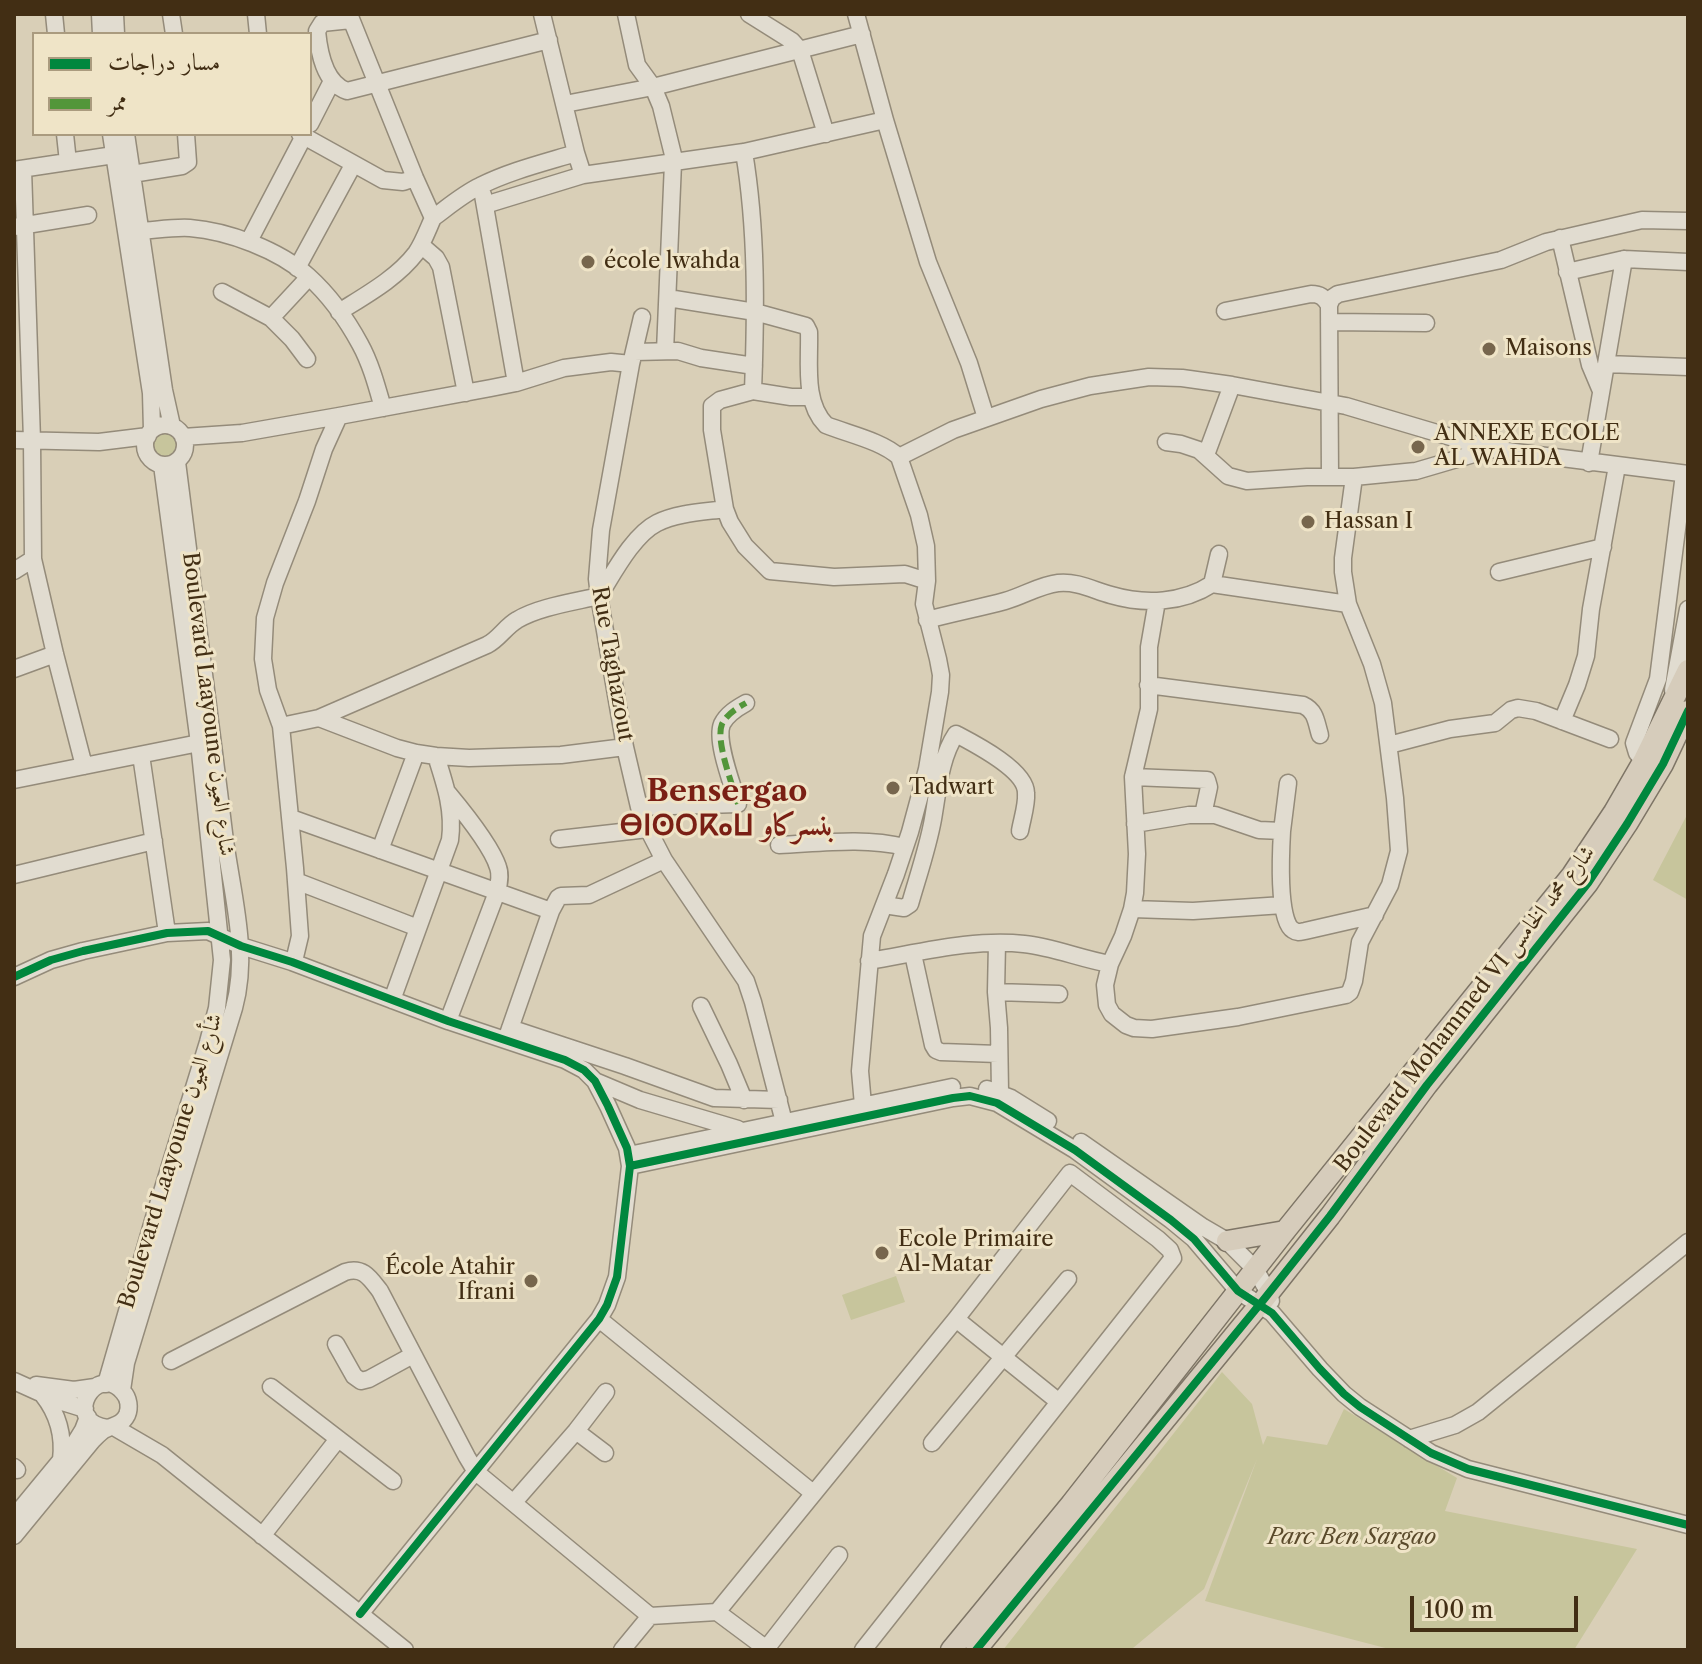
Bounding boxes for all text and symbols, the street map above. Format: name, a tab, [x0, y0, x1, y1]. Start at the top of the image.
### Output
legend	[32, 32, 312, 136]
text: مسار دراجات	[108, 47, 220, 76]
text: ممر	[108, 87, 127, 116]
place label: école lwahda	[604, 249, 740, 275]
marker: école lwahda	[579, 253, 597, 271]
place label: Maisons	[1505, 336, 1592, 362]
marker: Maisons	[1480, 340, 1498, 358]
place label: ANNEXE ECOLE AL WAHDA	[1434, 421, 1620, 472]
marker: ANNEXE ECOLE AL WAHDA	[1409, 438, 1427, 456]
place label: Hassan I	[1324, 509, 1413, 535]
marker: Hassan I	[1299, 513, 1317, 531]
street label: Boulevard Laayoune شارع العيون	[176, 551, 240, 857]
street label: Rue Taghazout	[585, 584, 639, 744]
district label: Bensergao ⴱⵏⵙⵔⴽⴰⵡ بنسركاو	[620, 774, 834, 844]
place label: Tadwart	[909, 775, 994, 801]
marker: Tadwart	[884, 779, 902, 797]
street label: Boulevard Mohammed VI شارع محمد الخامس	[1329, 840, 1601, 1178]
street label: Boulevard Laayoune شأرع العيون	[113, 1010, 229, 1312]
place label: Ecole Primaire Al-Matar	[898, 1227, 1053, 1278]
marker: Ecole Primaire Al-Matar	[873, 1244, 891, 1262]
place label: École Atahir Ifrani	[385, 1255, 515, 1306]
marker: École Atahir Ifrani	[522, 1272, 540, 1290]
park label: Parc Ben Sargao	[1268, 1525, 1436, 1551]
scale bar	[1414, 1580, 1582, 1630]
text: 100 m	[1424, 1595, 1493, 1624]

